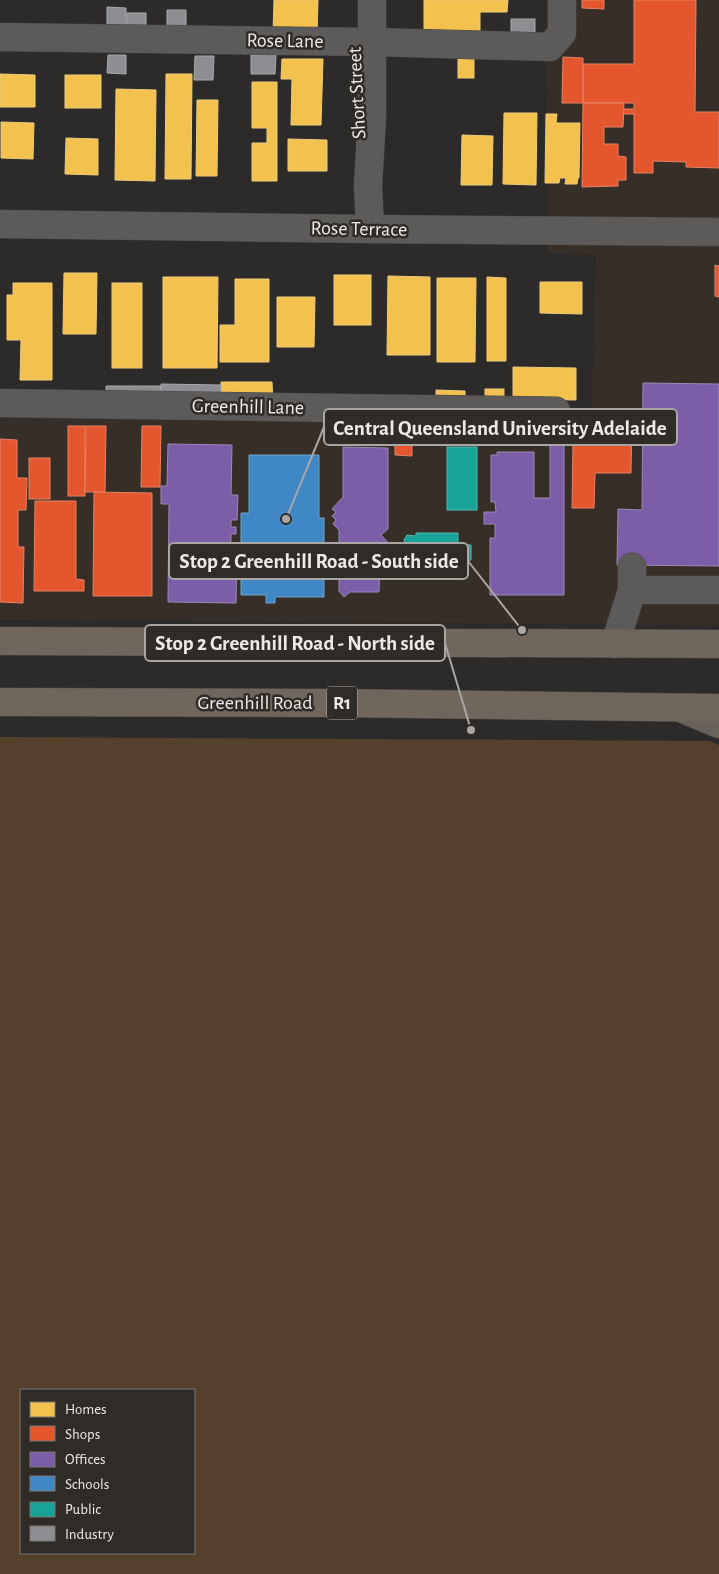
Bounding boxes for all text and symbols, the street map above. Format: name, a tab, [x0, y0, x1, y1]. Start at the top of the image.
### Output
street label: Rose Lane	[246, 30, 324, 52]
street label: Short Street	[345, 46, 369, 140]
street label: Rose Terrace	[310, 218, 408, 240]
street label: Greenhill Lane	[192, 396, 304, 418]
callout: Central Queensland University Adelaide	[324, 409, 677, 445]
text: Central Queensland University Adelaide	[333, 418, 667, 440]
callout: Stop 2 Greenhill Road - South side	[169, 543, 468, 579]
text: Stop 2 Greenhill Road - South side	[179, 551, 459, 572]
callout: Stop 2 Greenhill Road - North side	[145, 625, 445, 661]
text: Stop 2 Greenhill Road - North side	[155, 633, 435, 654]
road number: R1	[327, 686, 357, 720]
street label: Greenhill Road	[198, 693, 313, 713]
legend	[20, 1389, 195, 1554]
text: Homes	[65, 1402, 107, 1417]
text: Shops	[65, 1427, 100, 1442]
text: Offices	[65, 1452, 106, 1467]
text: Schools	[65, 1477, 109, 1492]
text: Public	[65, 1502, 101, 1517]
text: Industry	[65, 1527, 114, 1542]

